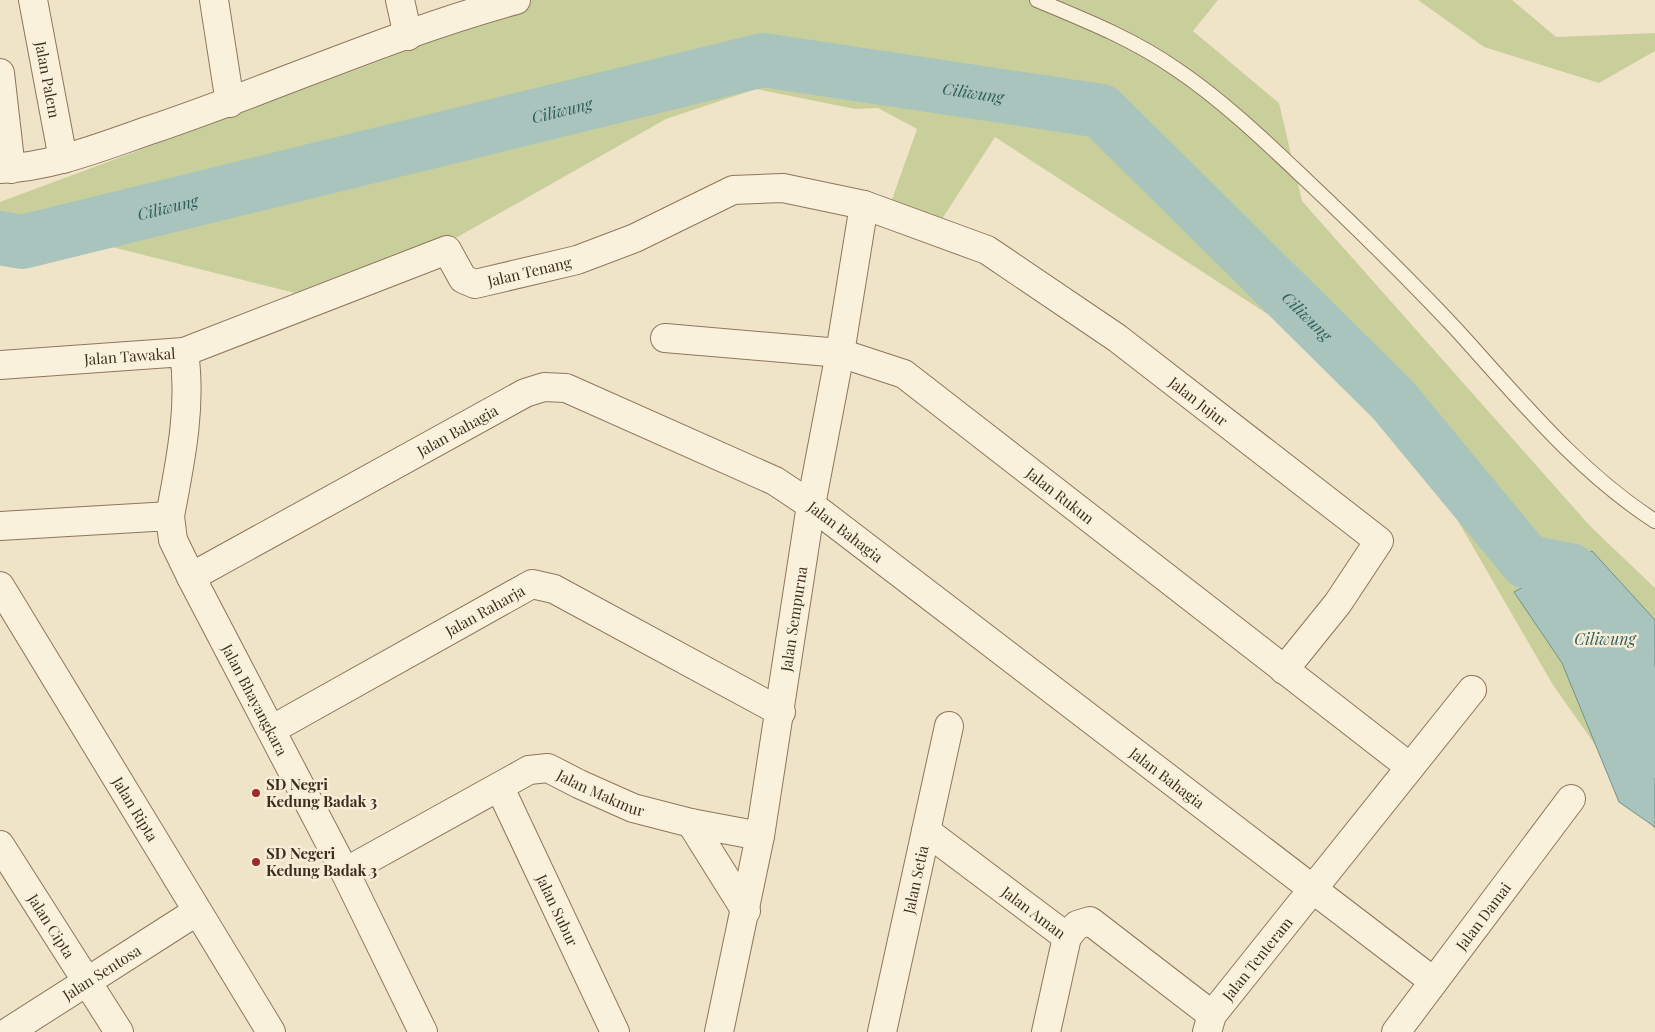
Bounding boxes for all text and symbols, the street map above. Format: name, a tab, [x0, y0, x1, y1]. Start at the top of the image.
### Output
street label: Jalan Palem	[31, 39, 65, 120]
water label: Ciliwung	[941, 77, 1007, 107]
water label: Ciliwung	[529, 91, 596, 127]
water label: Ciliwung	[135, 188, 202, 224]
street label: Jalan Tenang	[484, 252, 573, 291]
water label: Ciliwung	[1278, 286, 1338, 346]
street label: Jalan Tawakal	[82, 343, 176, 369]
street label: Jalan Jujur	[1164, 371, 1232, 430]
street label: Jalan Bahagia	[412, 400, 502, 461]
street label: Jalan Rukun	[1021, 462, 1099, 528]
street label: Jalan Bahagia	[803, 496, 888, 567]
street label: Jalan Sempurna	[775, 564, 812, 674]
street label: Jalan Raharja	[441, 580, 529, 641]
water label: Ciliwung	[1574, 628, 1638, 649]
street label: Jalan Bhayangkara	[217, 639, 293, 759]
street label: Jalan Bahagia	[1125, 742, 1209, 813]
street label: Jalan Makmur	[553, 764, 647, 821]
street label: Jalan Ripta	[108, 772, 163, 846]
place label: SD Negri Kedung Badak 3	[266, 774, 377, 811]
marker: SD Negri Kedung Badak 3	[250, 787, 262, 799]
place label: SD Negeri Kedung Badak 3	[266, 843, 377, 880]
street label: Jalan Setia	[898, 843, 933, 917]
marker: SD Negeri Kedung Badak 3	[250, 856, 262, 868]
street label: Jalan Subur	[532, 870, 583, 950]
street label: Jalan Damai	[1450, 878, 1515, 955]
street label: Jalan Aman	[997, 881, 1070, 943]
street label: Jalan Cipta	[23, 889, 80, 963]
street label: Jalan Tenteram	[1217, 912, 1297, 1005]
street label: Jalan Sentosa	[58, 940, 145, 1005]

